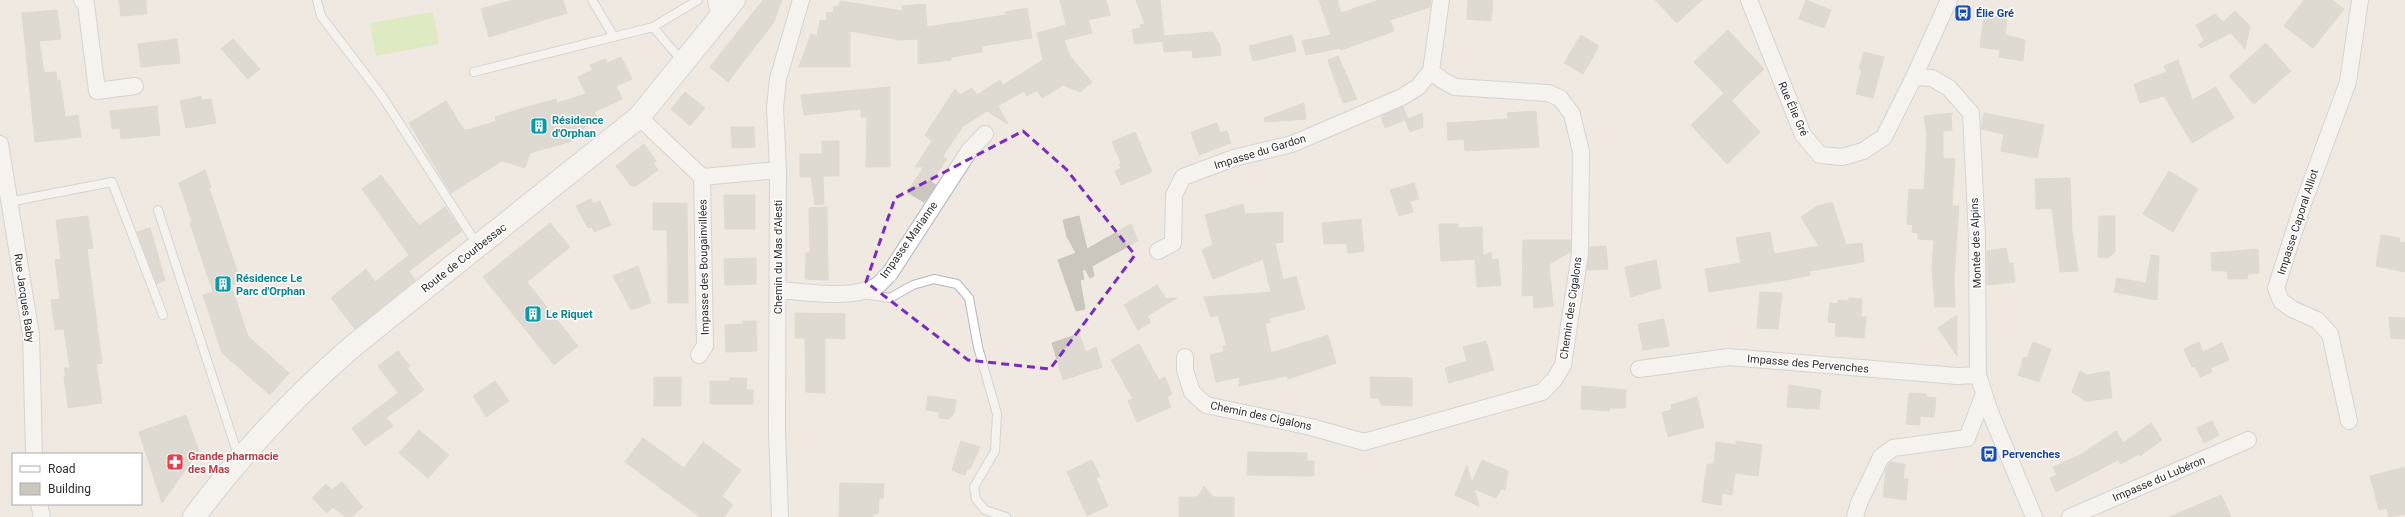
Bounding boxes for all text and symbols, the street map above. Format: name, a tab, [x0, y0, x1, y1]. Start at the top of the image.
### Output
bus stop icon: Élie Gré	[1953, 3, 1973, 23]
place label: Élie Gré	[1976, 7, 2014, 20]
street label: Rue Élie Gré	[1775, 80, 1811, 139]
place label: Résidence d'Orphan	[552, 114, 604, 140]
building icon: Résidence d'Orphan	[529, 116, 549, 136]
street label: Impasse du Gardon	[1212, 132, 1308, 172]
street label: Impasse Caporal Alliot	[2275, 167, 2321, 276]
street label: Montée des Alpins	[1968, 197, 1984, 289]
street label: Impasse des Bougainvillées	[696, 199, 712, 335]
street label: Impasse Marianne	[878, 199, 940, 281]
street label: Chemin du Mas d'Alesti	[772, 200, 785, 314]
street label: Route de Courbessac	[419, 221, 509, 295]
street label: Rue Jacques Baby	[11, 253, 37, 344]
street label: Chemin des Cigalons	[1557, 256, 1585, 360]
place label: Résidence Le Parc d'Orphan	[236, 272, 305, 298]
building icon: Résidence Le Parc d'Orphan	[213, 274, 233, 294]
building icon: Le Riquet	[523, 304, 543, 324]
place label: Le Riquet	[546, 308, 593, 321]
street label: Impasse des Pervenches	[1747, 352, 1870, 376]
street label: Chemin des Cigalons	[1209, 399, 1313, 433]
bus stop icon: Pervenches	[1979, 444, 1999, 464]
place label: Pervenches	[2002, 448, 2061, 461]
place label: Grande pharmacie des Mas	[188, 450, 279, 476]
pharmacy icon: Grande pharmacie des Mas	[165, 452, 185, 472]
legend	[12, 453, 142, 505]
street label: Impasse du Lubéron	[2111, 454, 2207, 504]
text: Road	[48, 462, 76, 476]
text: Building	[48, 482, 91, 496]

